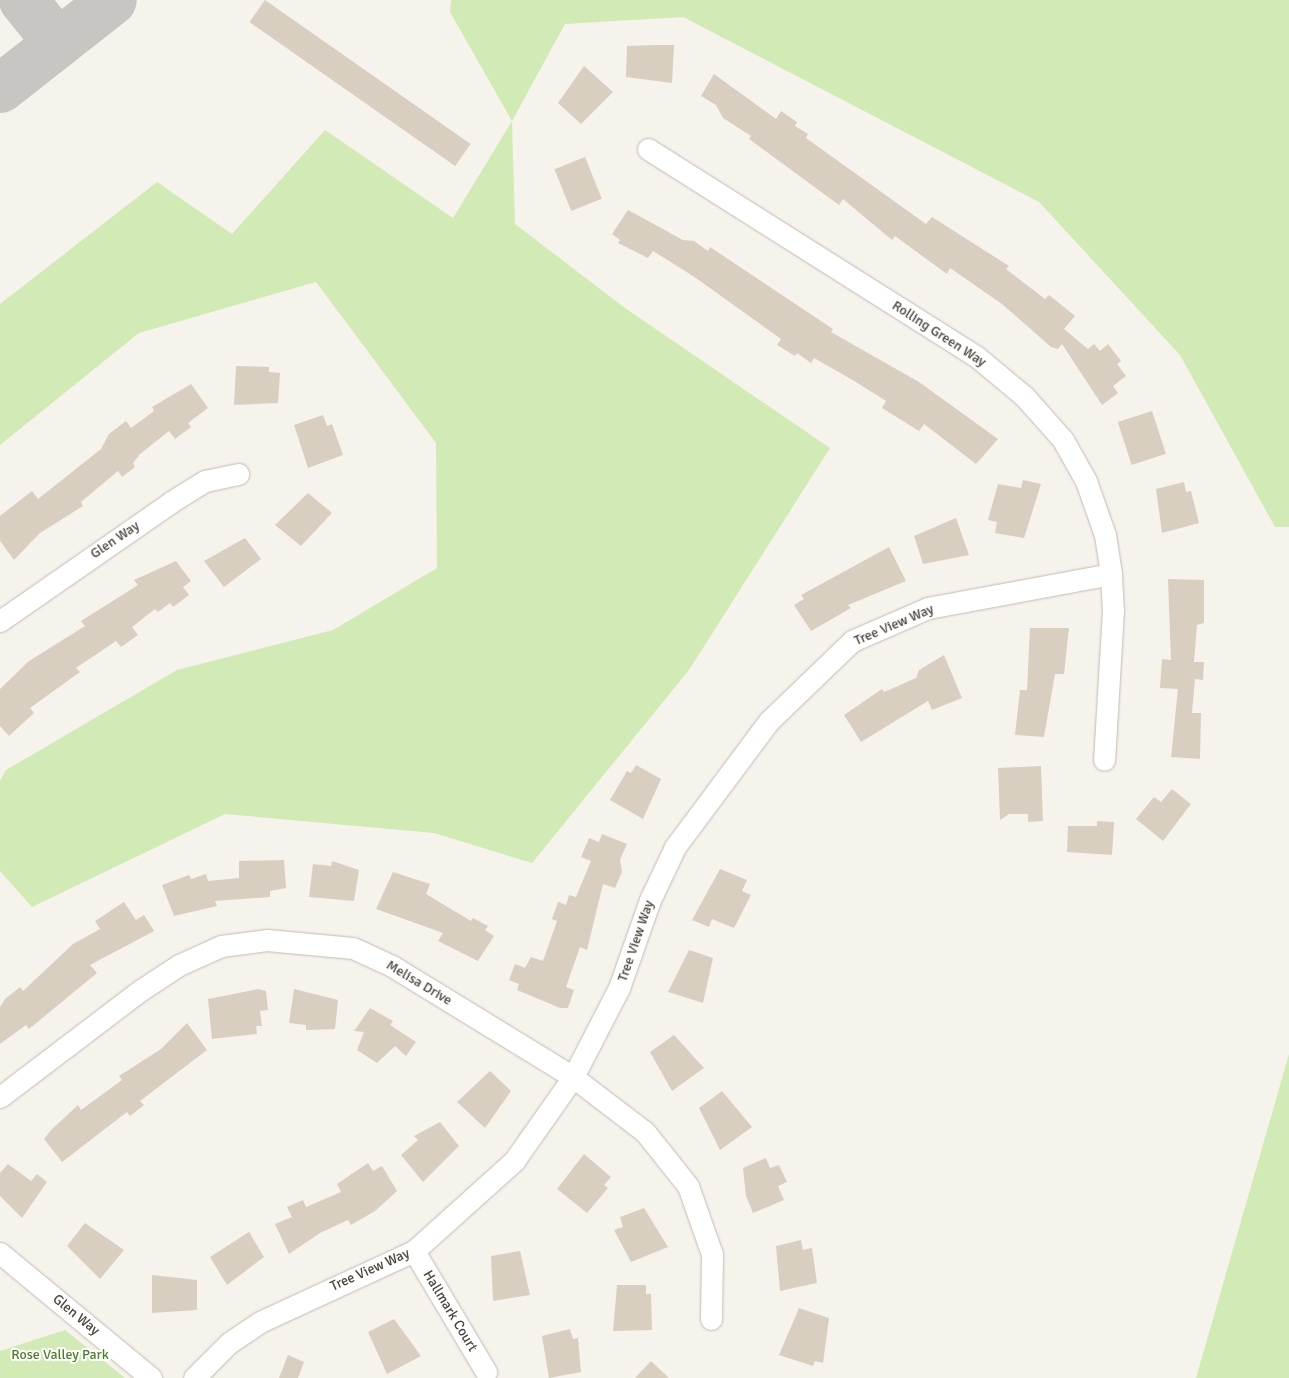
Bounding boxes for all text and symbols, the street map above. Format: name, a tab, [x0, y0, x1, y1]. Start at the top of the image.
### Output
street label: Rolling Green Way	[889, 297, 989, 371]
street label: Glen Way	[87, 518, 143, 562]
street label: Tree View Way	[852, 601, 936, 649]
street label: Tree View Way	[614, 898, 658, 984]
street label: Melisa Drive	[383, 957, 455, 1009]
street label: Tree View Way	[328, 1245, 412, 1295]
street label: Hallmark Court	[419, 1267, 481, 1355]
street label: Glen Way	[49, 1291, 103, 1339]
park label: Rose Valley Park	[11, 1347, 109, 1363]

